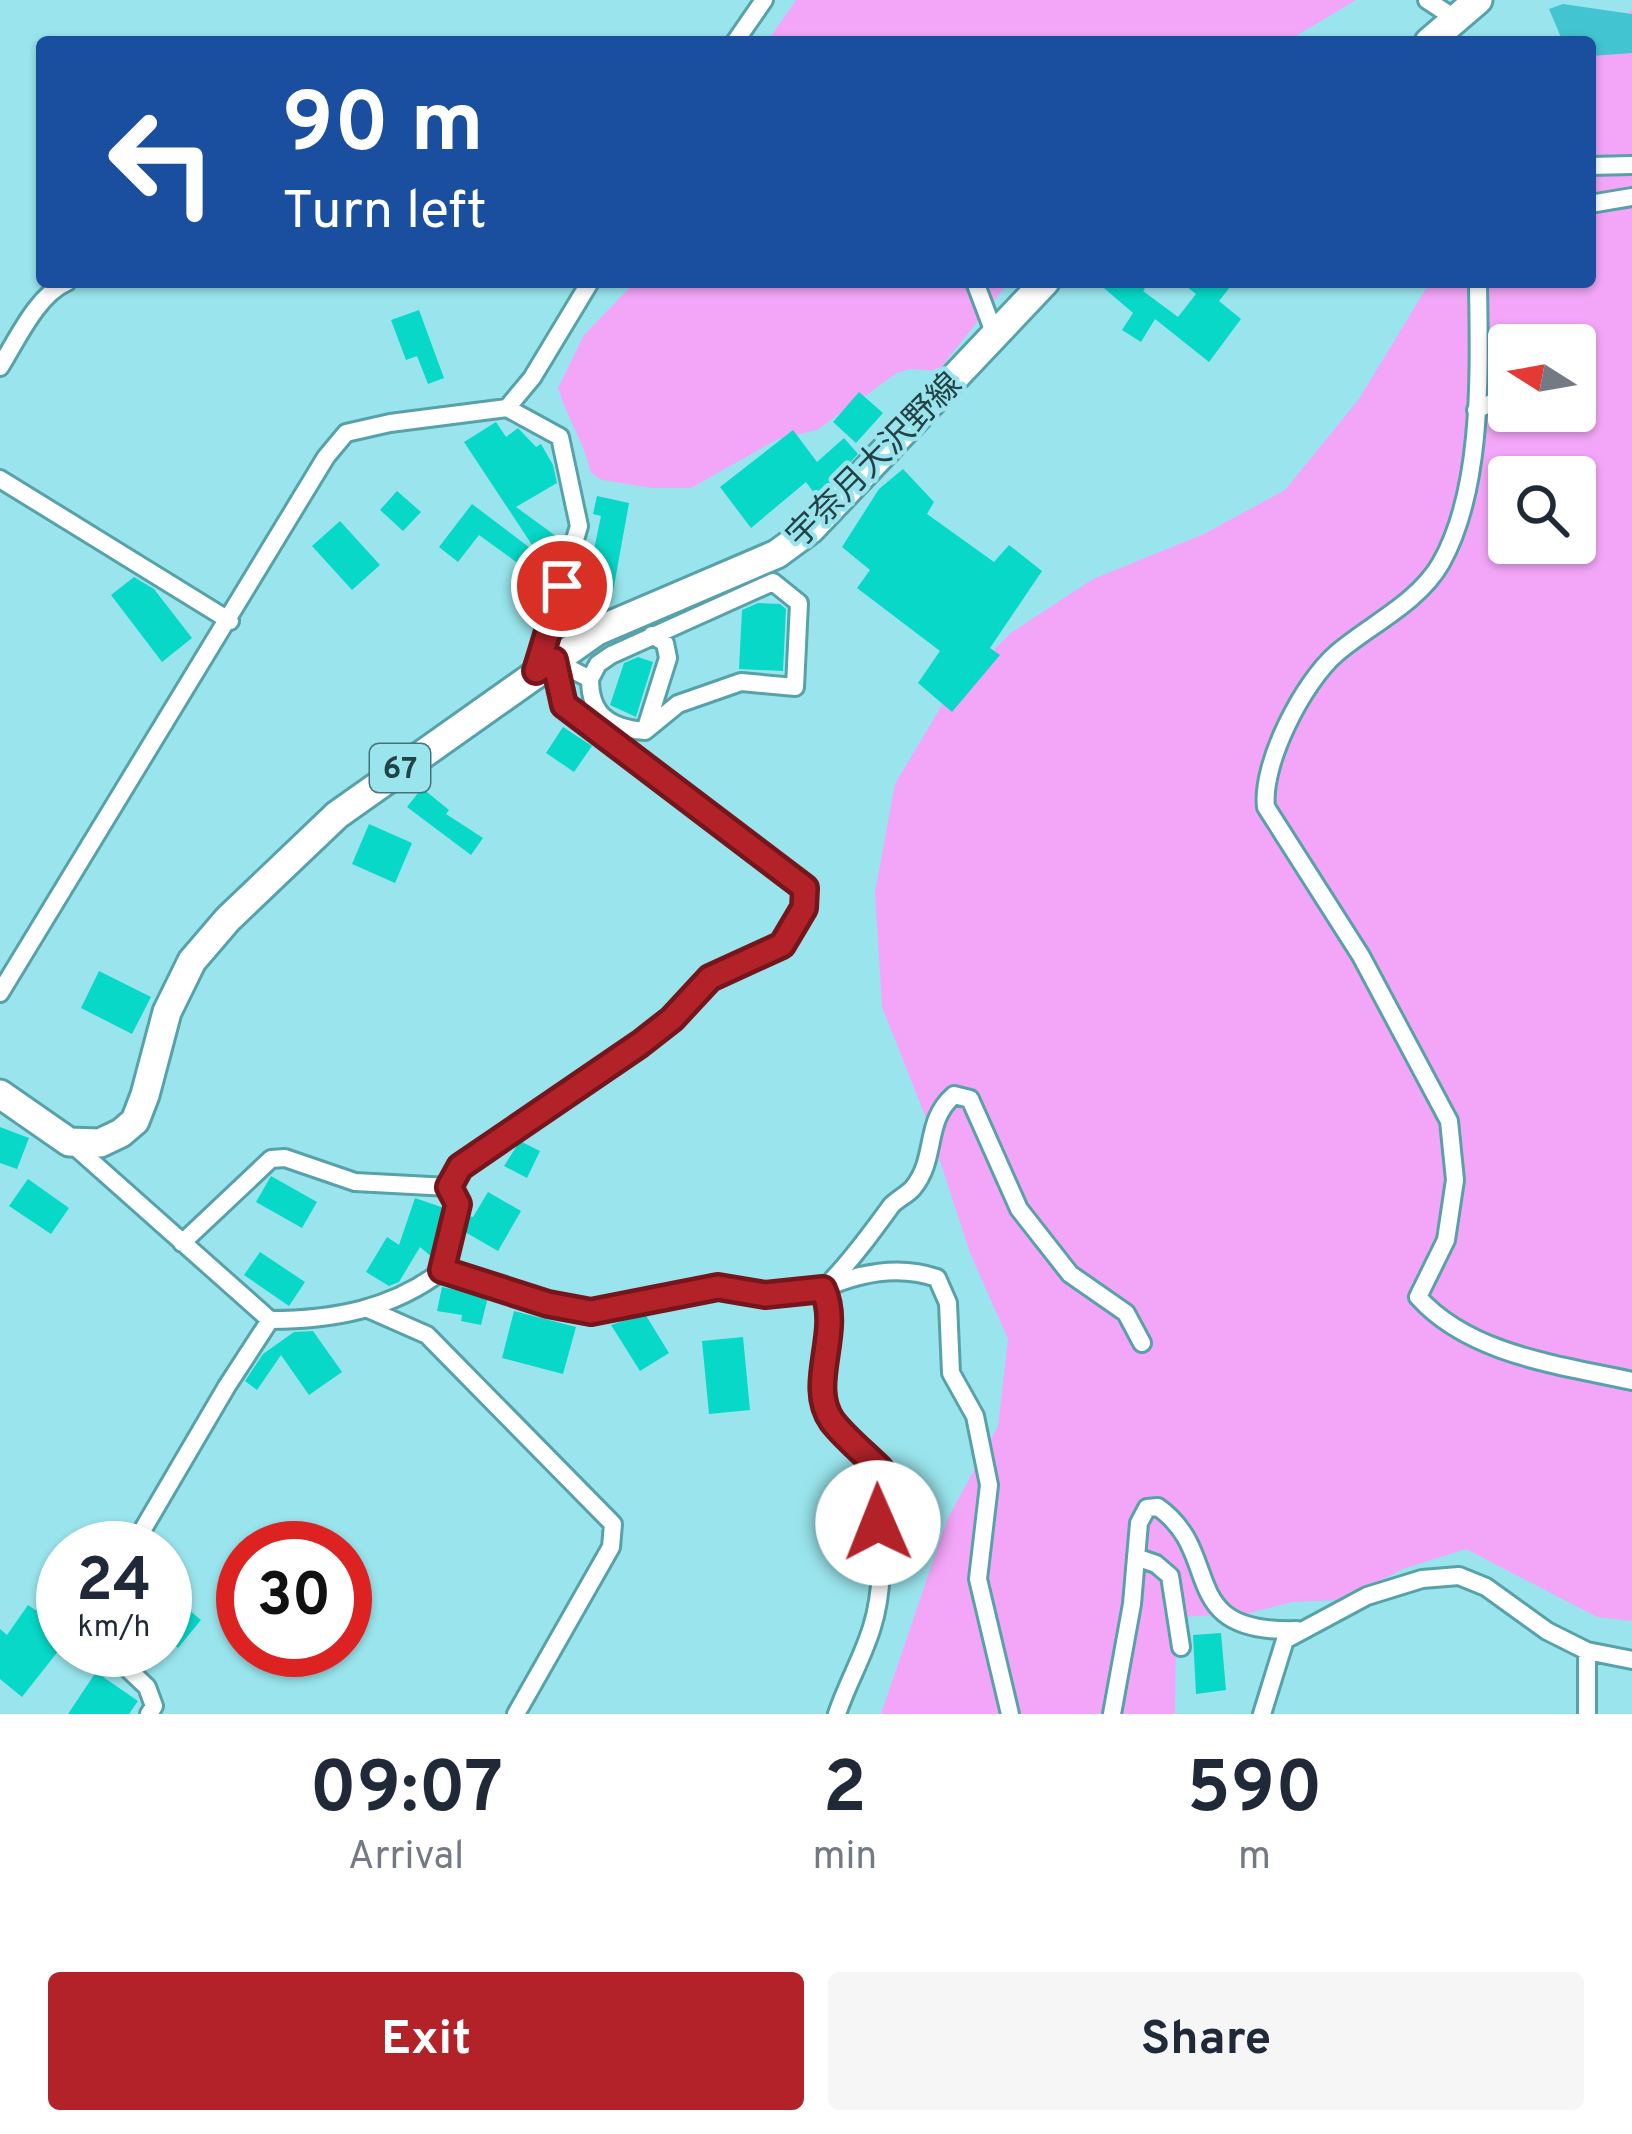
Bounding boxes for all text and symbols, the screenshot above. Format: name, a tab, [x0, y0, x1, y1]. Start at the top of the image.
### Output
text: 90 m	[282, 75, 484, 181]
icon: left	[84, 84, 240, 240]
text: Turn left	[282, 179, 487, 248]
north arrow	[1488, 324, 1596, 432]
map controls	[1488, 324, 1596, 564]
street label: 宇奈月大沢野線	[779, 365, 972, 558]
button: search	[1488, 456, 1596, 564]
pin	[511, 535, 613, 637]
icon: arrive	[529, 553, 595, 619]
road number: 67	[370, 744, 430, 792]
position arrow	[815, 1460, 941, 1586]
speed limit sign: 30	[216, 1521, 372, 1677]
text: 24	[76, 1546, 152, 1622]
text: km/h	[78, 1610, 150, 1647]
text: 09:07	[309, 1746, 503, 1838]
text: 2	[823, 1746, 867, 1838]
text: 590	[1187, 1746, 1323, 1838]
text: Arrival	[348, 1834, 464, 1883]
text: min	[812, 1834, 877, 1883]
text: m	[1238, 1834, 1271, 1883]
button: Exit	[48, 1972, 804, 2110]
button: Share	[828, 1972, 1584, 2110]

